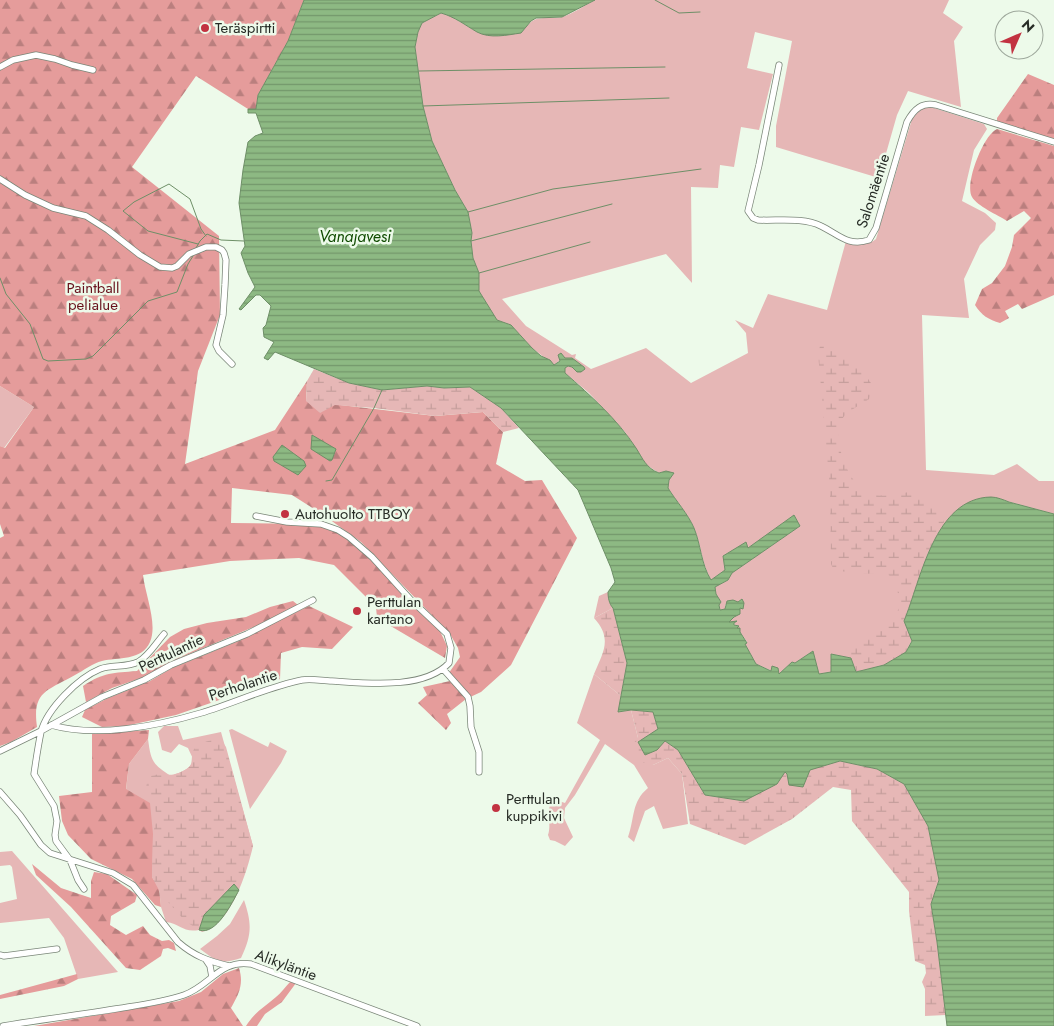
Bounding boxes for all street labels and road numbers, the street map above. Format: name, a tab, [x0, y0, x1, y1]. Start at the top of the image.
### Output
street label: Salomäentie	[851, 151, 895, 231]
street label: Perttulantie	[135, 628, 207, 678]
street label: Perholantie	[206, 664, 280, 706]
street label: Alikyläntie	[252, 944, 320, 986]

